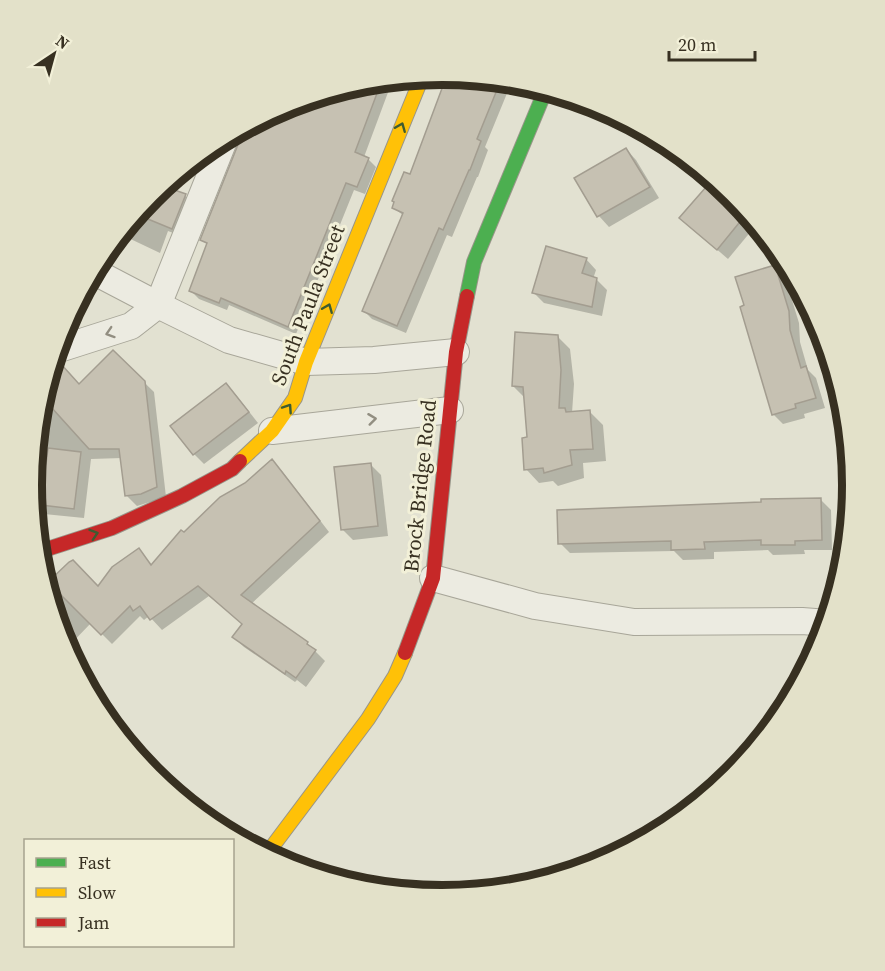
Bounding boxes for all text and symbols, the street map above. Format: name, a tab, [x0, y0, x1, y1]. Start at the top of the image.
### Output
north arrow	[24, 24, 84, 84]
scale bar	[669, 24, 754, 62]
text: N	[52, 30, 74, 54]
text: 20 m	[678, 32, 716, 57]
one-way arrow	[394, 123, 406, 134]
street label: South Paula Street	[264, 220, 352, 389]
one-way arrow	[321, 304, 333, 315]
one-way arrow	[105, 326, 116, 338]
street label: Brock Bridge Road	[396, 398, 443, 574]
one-way arrow	[281, 403, 292, 414]
one-way arrow	[368, 413, 377, 426]
one-way arrow	[88, 529, 99, 541]
legend	[24, 839, 234, 947]
text: Fast	[78, 850, 111, 875]
text: Slow	[78, 880, 116, 905]
text: Jam	[77, 910, 110, 935]

